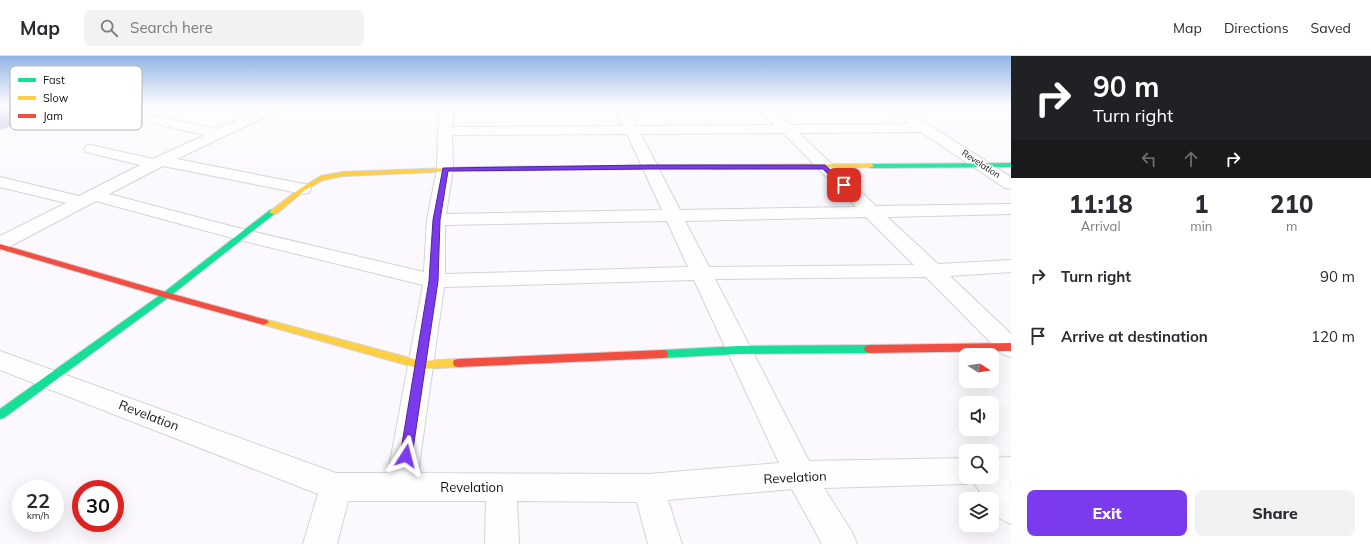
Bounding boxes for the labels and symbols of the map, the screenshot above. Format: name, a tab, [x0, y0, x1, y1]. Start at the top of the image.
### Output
legend	[10, 66, 142, 130]
text: Fast	[43, 73, 65, 87]
text: Slow	[43, 91, 69, 105]
text: Jam	[43, 109, 63, 123]
street label: Revelation	[960, 147, 1003, 180]
pin	[827, 168, 861, 202]
north arrow	[959, 348, 999, 388]
street label: Revelation	[117, 396, 181, 434]
position arrow	[385, 435, 427, 477]
street label: Revelation	[763, 467, 827, 487]
street label: Revelation	[440, 479, 504, 495]
speed limit sign: 30	[72, 480, 124, 532]

